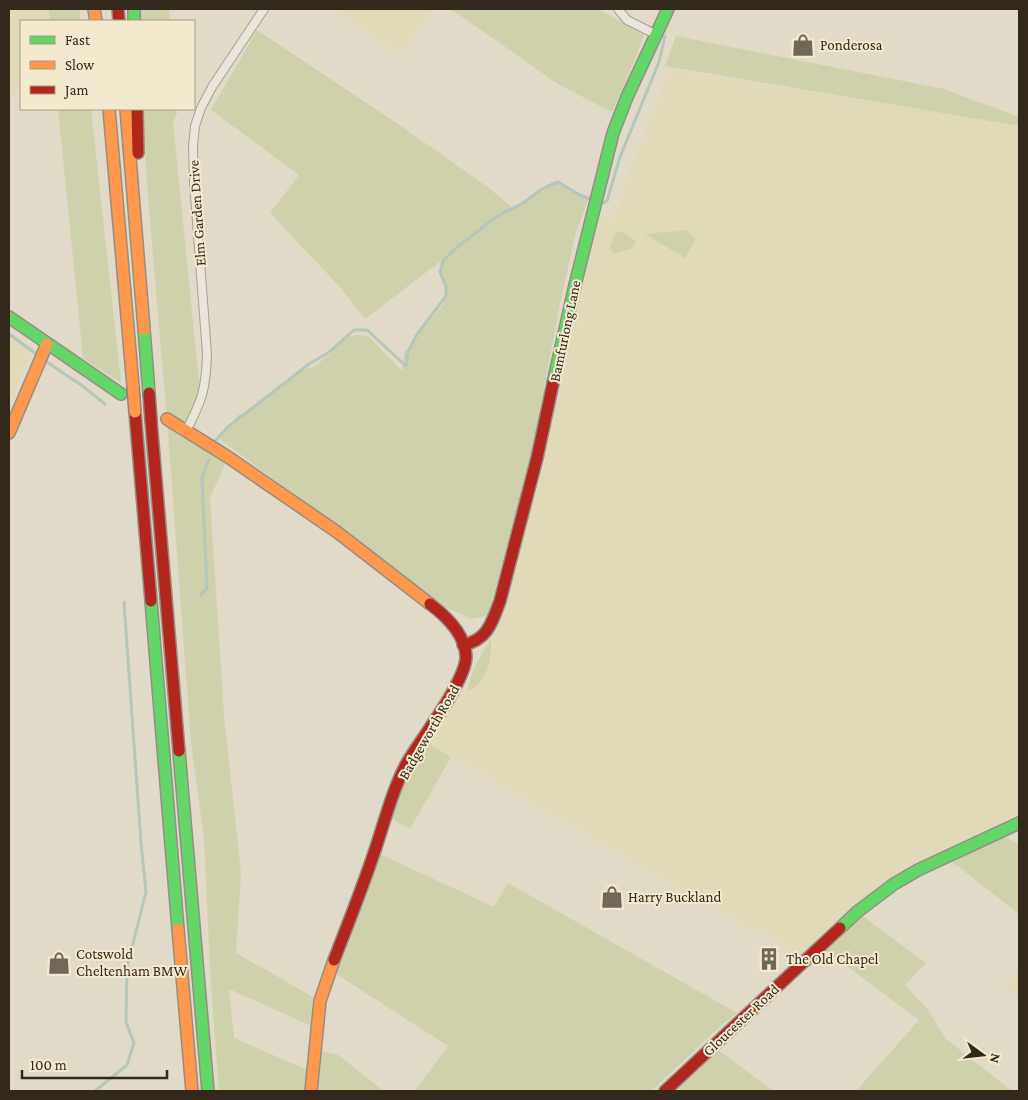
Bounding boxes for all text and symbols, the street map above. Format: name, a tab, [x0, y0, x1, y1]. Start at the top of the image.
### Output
legend	[20, 20, 195, 110]
text: Fast	[65, 32, 91, 48]
shop icon: Ponderosa	[790, 32, 816, 58]
place label: Ponderosa	[820, 37, 883, 53]
text: Slow	[65, 57, 95, 73]
text: Jam	[63, 82, 88, 99]
street label: Elm Garden Drive	[185, 159, 209, 267]
street label: Bamfurlong Lane	[546, 278, 585, 383]
street label: Badgeworth Road	[395, 682, 464, 783]
shop icon: Harry Buckland	[599, 884, 625, 910]
place label: Harry Buckland	[628, 889, 722, 906]
place label: Cotswold Cheltenham BMW	[76, 946, 187, 979]
building icon: The Old Chapel	[756, 946, 782, 972]
shop icon: Cotswold Cheltenham BMW	[46, 950, 72, 976]
place label: The Old Chapel	[786, 951, 879, 968]
street label: Gloucester Road	[700, 981, 782, 1059]
north arrow	[958, 1030, 1008, 1080]
scale bar	[22, 1048, 168, 1080]
text: N	[986, 1052, 1005, 1065]
text: 100 m	[30, 1057, 67, 1073]

